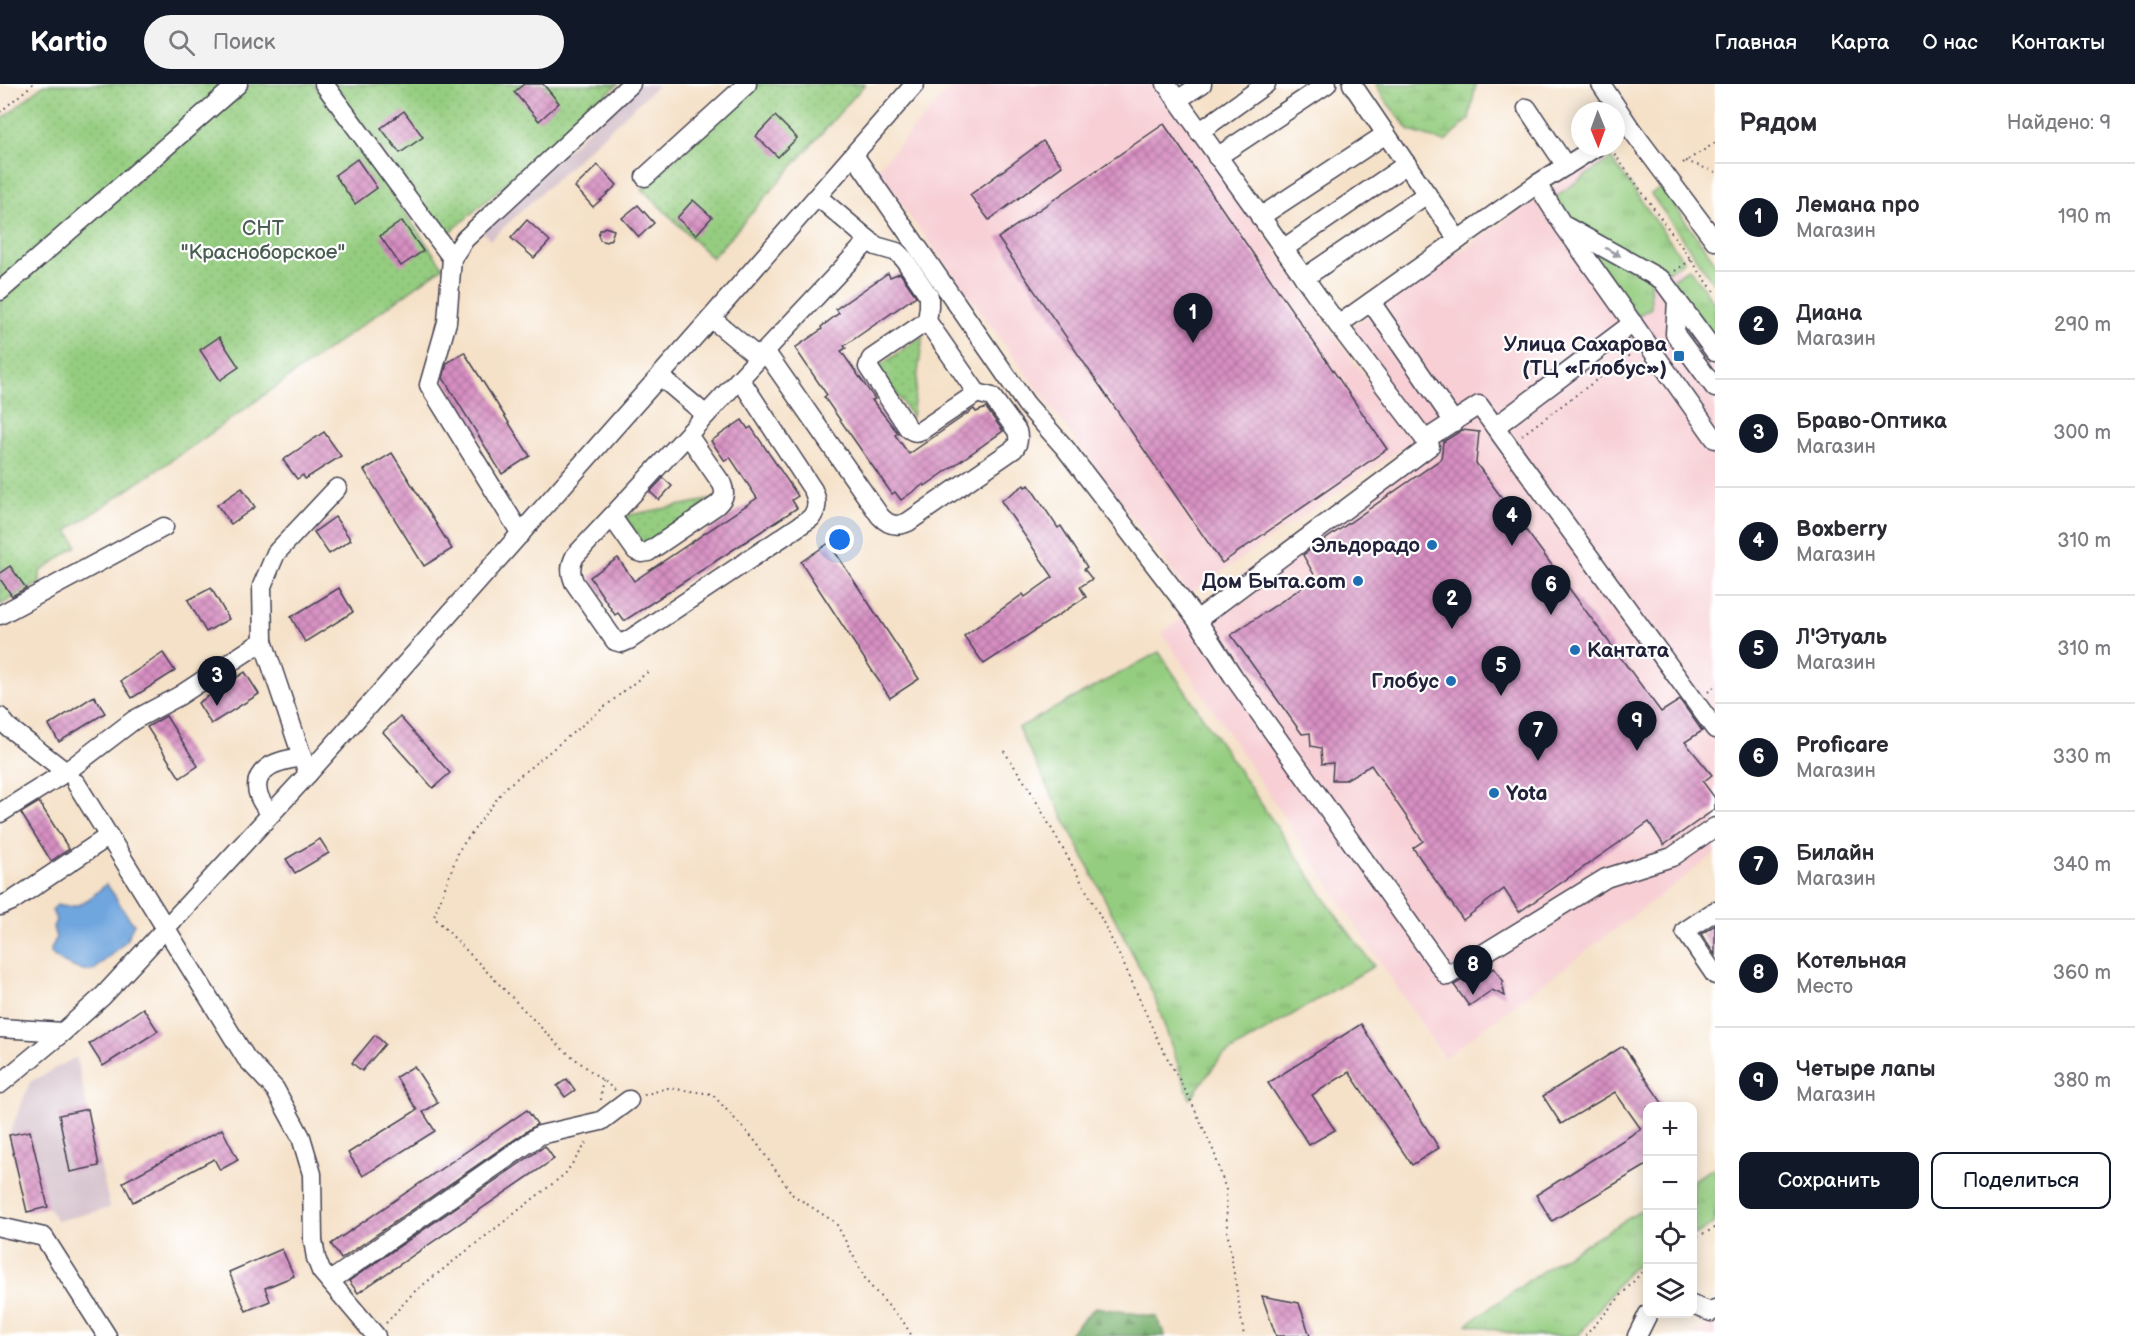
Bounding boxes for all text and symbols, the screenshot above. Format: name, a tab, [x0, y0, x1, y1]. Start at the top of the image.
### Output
search box	[144, 15, 564, 69]
text: Kartio	[30, 26, 108, 59]
icon: search	[165, 26, 198, 59]
text: Поиск	[213, 29, 275, 56]
text: Главная	[1714, 30, 1797, 55]
text: Карта	[1830, 30, 1889, 55]
text: О нас	[1922, 30, 1978, 55]
text: Контакты	[2011, 30, 2105, 55]
north arrow	[1571, 102, 1625, 156]
text: Рядом	[1739, 108, 1817, 139]
text: Найдено: 9	[2007, 111, 2111, 135]
text: Лемана про	[1796, 192, 1919, 219]
text: 1	[1754, 205, 1763, 229]
text: 190 m	[2058, 205, 2111, 229]
park label: СНТ "Красноборское"	[181, 216, 345, 265]
text: Магазин	[1796, 219, 1876, 243]
one-way arrow	[1605, 247, 1622, 257]
pin: 1	[1174, 294, 1212, 343]
text: Диана	[1796, 300, 1862, 327]
text: 2	[1753, 313, 1764, 337]
text: 290 m	[2054, 313, 2111, 337]
text: Магазин	[1796, 327, 1876, 351]
place label: Улица Сахарова (ТЦ «Глобус»)	[1504, 332, 1668, 381]
marker: Улица Сахарова (ТЦ «Глобус»)	[1672, 349, 1686, 363]
text: Браво-Оптика	[1796, 408, 1947, 435]
text: 3	[1753, 421, 1764, 445]
text: 300 m	[2053, 421, 2111, 445]
text: Магазин	[1796, 435, 1876, 459]
pin: 4	[1492, 496, 1532, 546]
text: Boxberry	[1796, 516, 1887, 543]
your location	[825, 525, 854, 554]
text: 4	[1753, 529, 1764, 553]
text: 310 m	[2057, 529, 2111, 553]
place label: Эльдорадо	[1312, 533, 1420, 558]
marker: Эльдорадо	[1425, 538, 1439, 552]
text: Магазин	[1796, 543, 1876, 567]
pin: 6	[1532, 566, 1570, 615]
place label: Дом Быта.com	[1202, 569, 1346, 594]
marker: Дом Быта.com	[1351, 574, 1365, 588]
pin: 2	[1432, 580, 1472, 629]
text: Л'Этуаль	[1796, 624, 1887, 651]
text: 5	[1753, 637, 1764, 661]
text: 310 m	[2057, 637, 2111, 661]
place label: Кантата	[1587, 638, 1670, 663]
marker: Кантата	[1568, 643, 1582, 657]
pin: 5	[1482, 646, 1520, 696]
text: Магазин	[1796, 651, 1876, 675]
pin: 3	[198, 656, 236, 706]
place label: Глобус	[1371, 669, 1439, 694]
marker: Глобус	[1444, 674, 1458, 688]
pin: 9	[1618, 702, 1656, 751]
pin: 7	[1518, 712, 1558, 761]
text: Proficare	[1796, 732, 1889, 759]
text: 6	[1752, 745, 1765, 769]
text: 330 m	[2053, 745, 2111, 769]
text: Магазин	[1796, 759, 1876, 783]
place label: Yota	[1506, 781, 1548, 806]
marker: Yota	[1487, 786, 1501, 800]
text: Билайн	[1796, 840, 1874, 867]
text: 7	[1753, 853, 1764, 877]
text: 340 m	[2053, 853, 2111, 877]
text: Магазин	[1796, 867, 1876, 891]
pin: 8	[1454, 946, 1492, 995]
text: Котельная	[1796, 948, 1907, 975]
text: 8	[1752, 961, 1765, 985]
text: 360 m	[2053, 961, 2111, 985]
text: Место	[1796, 975, 1853, 999]
text: Четыре лапы	[1796, 1056, 1936, 1083]
text: 9	[1753, 1069, 1764, 1093]
text: 380 m	[2053, 1069, 2111, 1093]
text: Магазин	[1796, 1083, 1876, 1107]
map controls	[1643, 1102, 1697, 1318]
button: +	[1643, 1102, 1697, 1156]
button: Сохранить	[1739, 1152, 1919, 1209]
button: Поделиться	[1931, 1152, 2111, 1209]
button: −	[1643, 1156, 1697, 1210]
button: locate	[1643, 1210, 1697, 1264]
button: layers	[1643, 1264, 1697, 1318]

